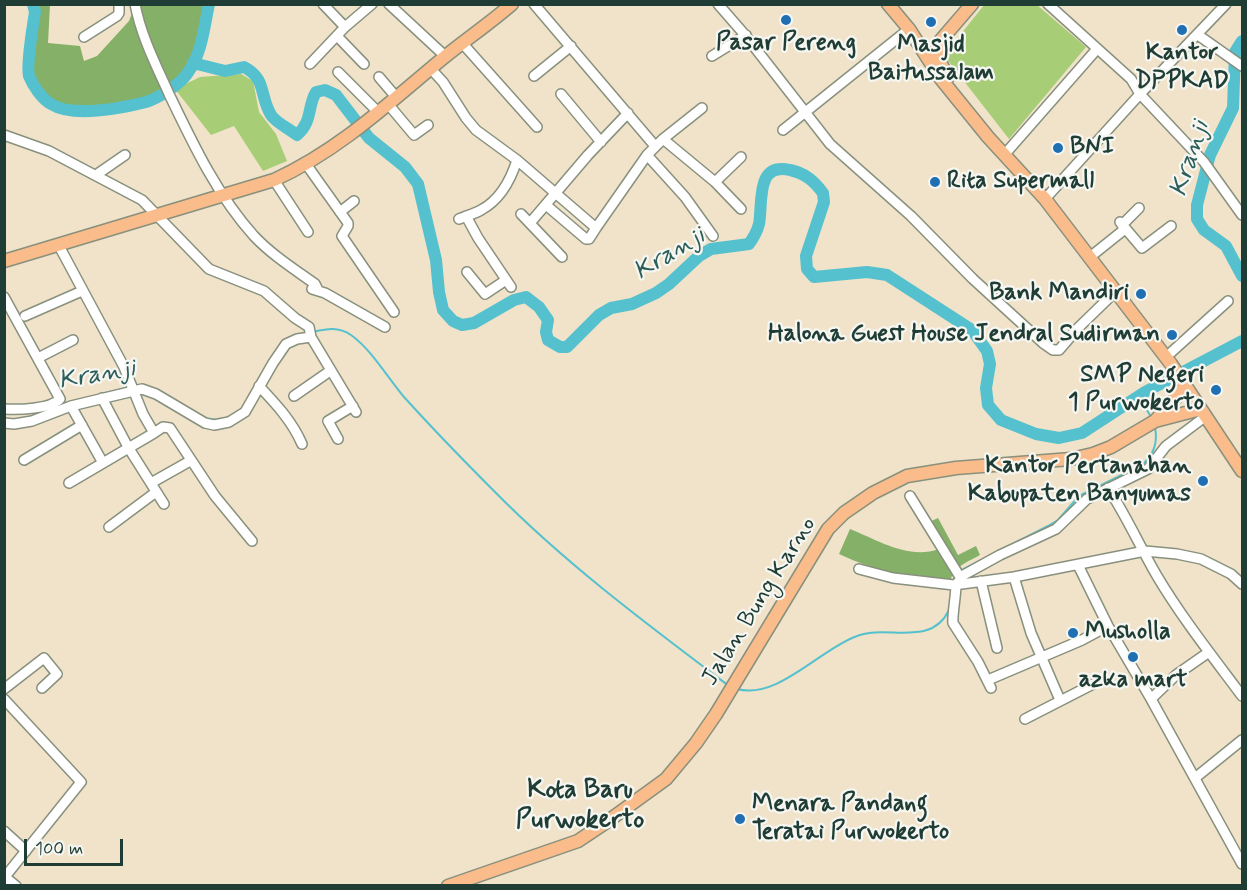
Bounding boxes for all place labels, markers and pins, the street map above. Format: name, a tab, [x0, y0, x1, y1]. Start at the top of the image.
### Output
marker: Pasar Pereng	[779, 13, 793, 27]
marker: Masjid Baitussalam	[924, 15, 938, 29]
marker: Kantor DPPKAD	[1175, 23, 1189, 37]
place label: Pasar Pereng	[716, 30, 856, 58]
place label: Masjid Baitussalam	[868, 32, 994, 88]
place label: Kantor DPPKAD	[1135, 40, 1229, 96]
place label: BNI	[1070, 134, 1114, 162]
marker: BNI	[1051, 141, 1065, 155]
place label: Rita Supermall	[947, 168, 1094, 196]
marker: Rita Supermall	[928, 175, 942, 189]
place label: Bank Mandiri	[989, 280, 1129, 308]
marker: Bank Mandiri	[1134, 287, 1148, 301]
place label: Halona Guest House Jendral Sudirman	[768, 321, 1160, 349]
marker: Halona Guest House Jendral Sudirman	[1165, 328, 1179, 342]
place label: SMP Negeri 1 Purwokerto	[1068, 362, 1204, 418]
marker: SMP Negeri 1 Purwokerto	[1209, 383, 1223, 397]
place label: Kantor Pertanahan Kabupaten Banyumas	[968, 453, 1191, 509]
marker: Kantor Pertanahan Kabupaten Banyumas	[1196, 474, 1210, 488]
place label: Musholla	[1085, 619, 1171, 647]
marker: Musholla	[1066, 626, 1080, 640]
marker: azka mart	[1126, 650, 1140, 664]
place label: azka mart	[1079, 667, 1187, 695]
place label: Menara Pandang Teratai Purwokerto	[752, 791, 949, 847]
marker: Menara Pandang Teratai Purwokerto	[733, 812, 747, 826]

